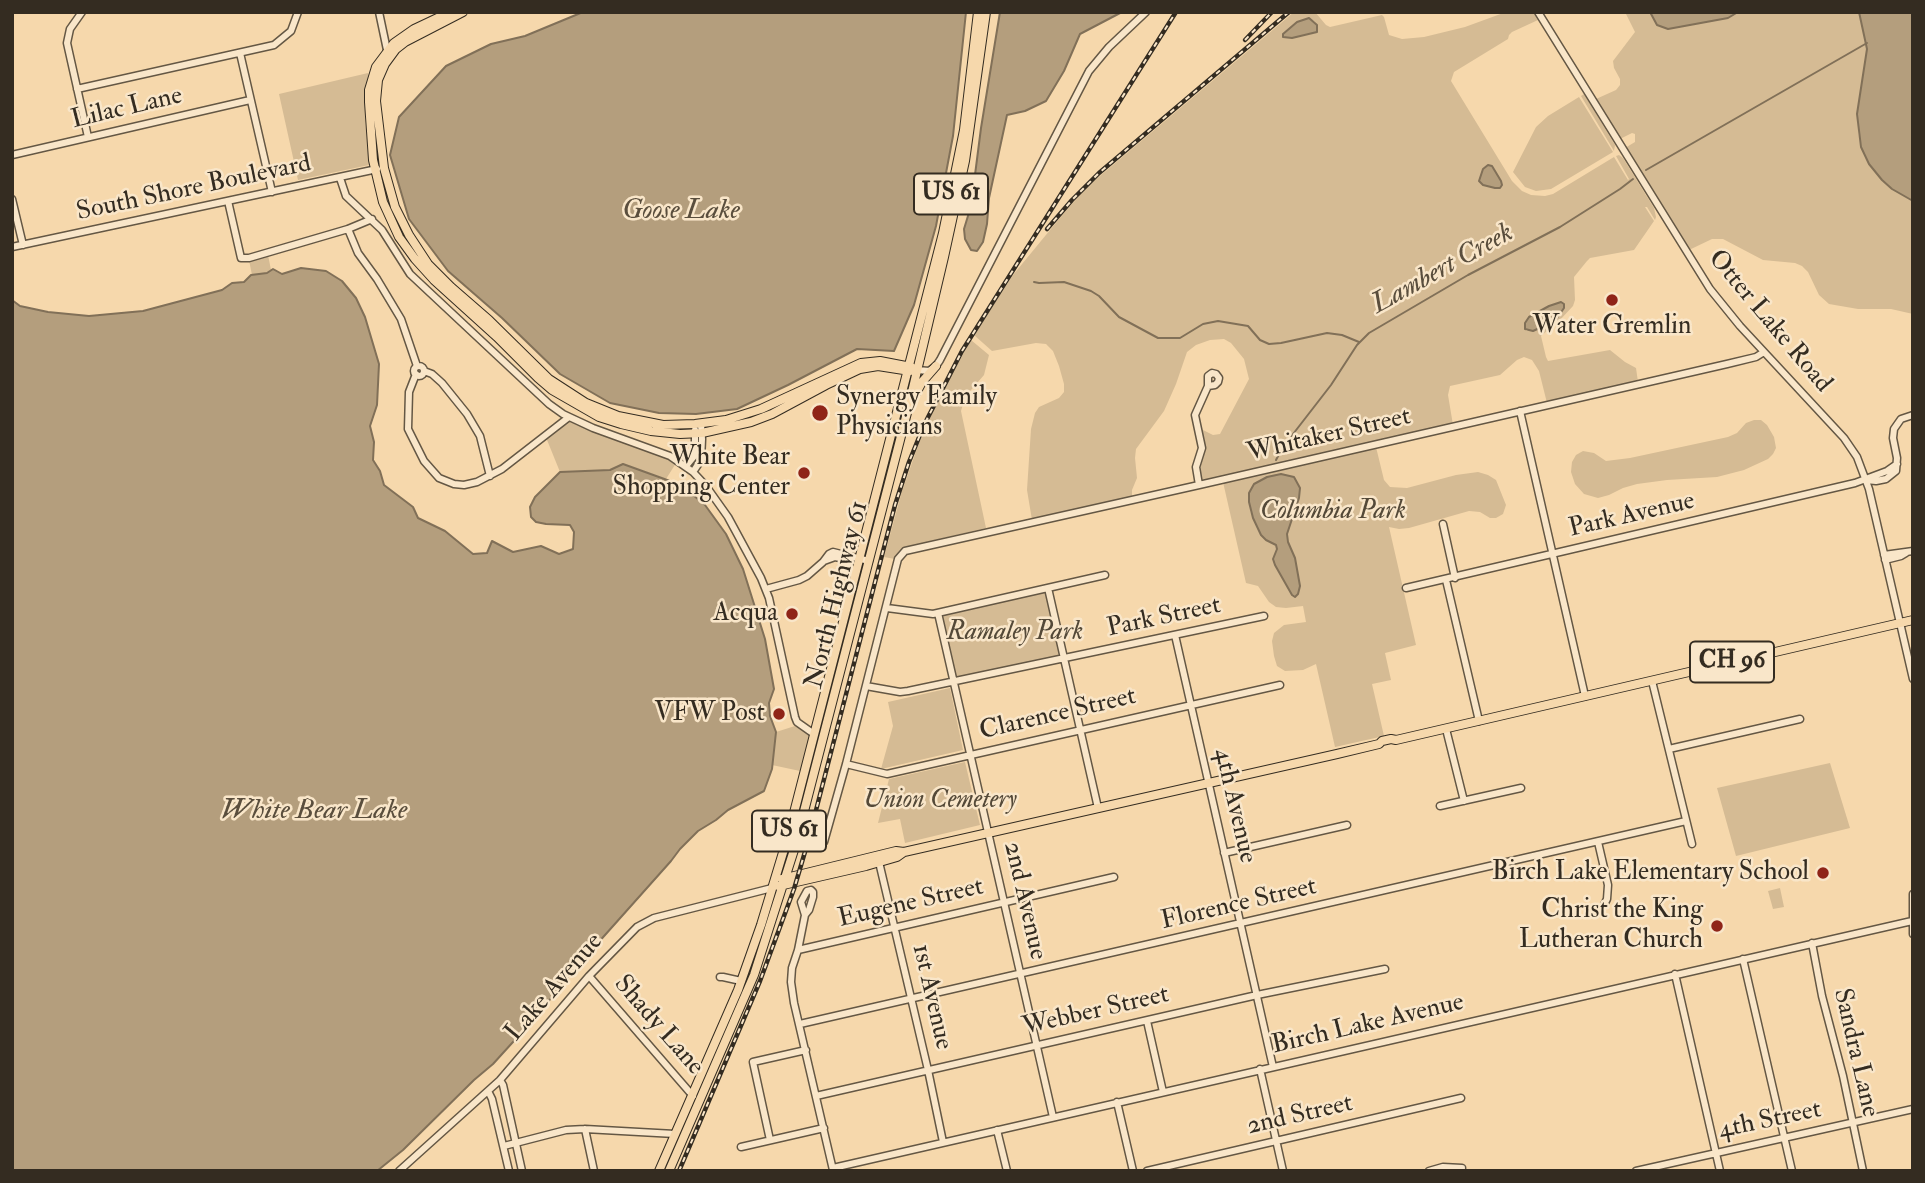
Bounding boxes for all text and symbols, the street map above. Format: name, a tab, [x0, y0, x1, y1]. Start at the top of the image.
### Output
street label: Lilac Lane	[69, 81, 185, 137]
street label: South Shore Boulevard	[74, 149, 314, 229]
road number: US 61	[914, 174, 988, 214]
water label: Goose Lake	[622, 195, 740, 229]
water label: Lambert Creek	[1366, 217, 1520, 323]
street label: Otter Lake Road	[1700, 244, 1838, 400]
marker: Water Gremlin	[1604, 292, 1620, 308]
place label: Water Gremlin	[1533, 311, 1691, 343]
place label: Synergy Family Physicians	[836, 382, 997, 444]
street label: Whitaker Street	[1244, 402, 1414, 470]
marker: Synergy Family Physicians	[810, 403, 830, 423]
place label: White Bear Shopping Center	[612, 442, 790, 504]
marker: White Bear Shopping Center	[796, 465, 812, 481]
street label: Park Avenue	[1566, 486, 1698, 546]
park label: Columbia Park	[1260, 496, 1406, 528]
street label: North Highway 61	[800, 498, 876, 692]
street label: Park Street	[1104, 591, 1224, 645]
place label: Acqua	[713, 598, 778, 630]
marker: Acqua	[784, 606, 800, 622]
park label: Ramaley Park	[947, 617, 1083, 649]
road number: CH 96	[1690, 642, 1774, 682]
street label: Clarence Street	[977, 682, 1139, 748]
place label: VFW Post	[654, 698, 765, 730]
marker: VFW Post	[771, 706, 787, 722]
street label: 4th Avenue	[1206, 746, 1262, 866]
park label: Union Cemetery	[863, 785, 1017, 817]
water label: White Bear Lake	[221, 795, 407, 829]
road number: US 61	[752, 810, 826, 852]
street label: 2nd Avenue	[995, 839, 1053, 963]
place label: Birch Lake Elementary School	[1492, 857, 1809, 889]
marker: Birch Lake Elementary School	[1815, 865, 1831, 881]
street label: Eugene Street	[835, 872, 987, 936]
street label: Florence Street	[1158, 872, 1320, 938]
place label: Christ the King Lutheran Church	[1519, 895, 1703, 956]
marker: Christ the King Lutheran Church	[1709, 918, 1725, 934]
street label: Lake Avenue	[500, 928, 610, 1048]
street label: 1st Avenue	[904, 941, 958, 1053]
street label: Shady Lane	[606, 970, 710, 1082]
street label: Webber Street	[1020, 980, 1172, 1044]
street label: Sandra Lane	[1825, 986, 1885, 1120]
street label: Birch Lake Avenue	[1269, 988, 1467, 1062]
street label: 2nd Street	[1244, 1089, 1356, 1143]
street label: 4th Street	[1716, 1095, 1824, 1147]

